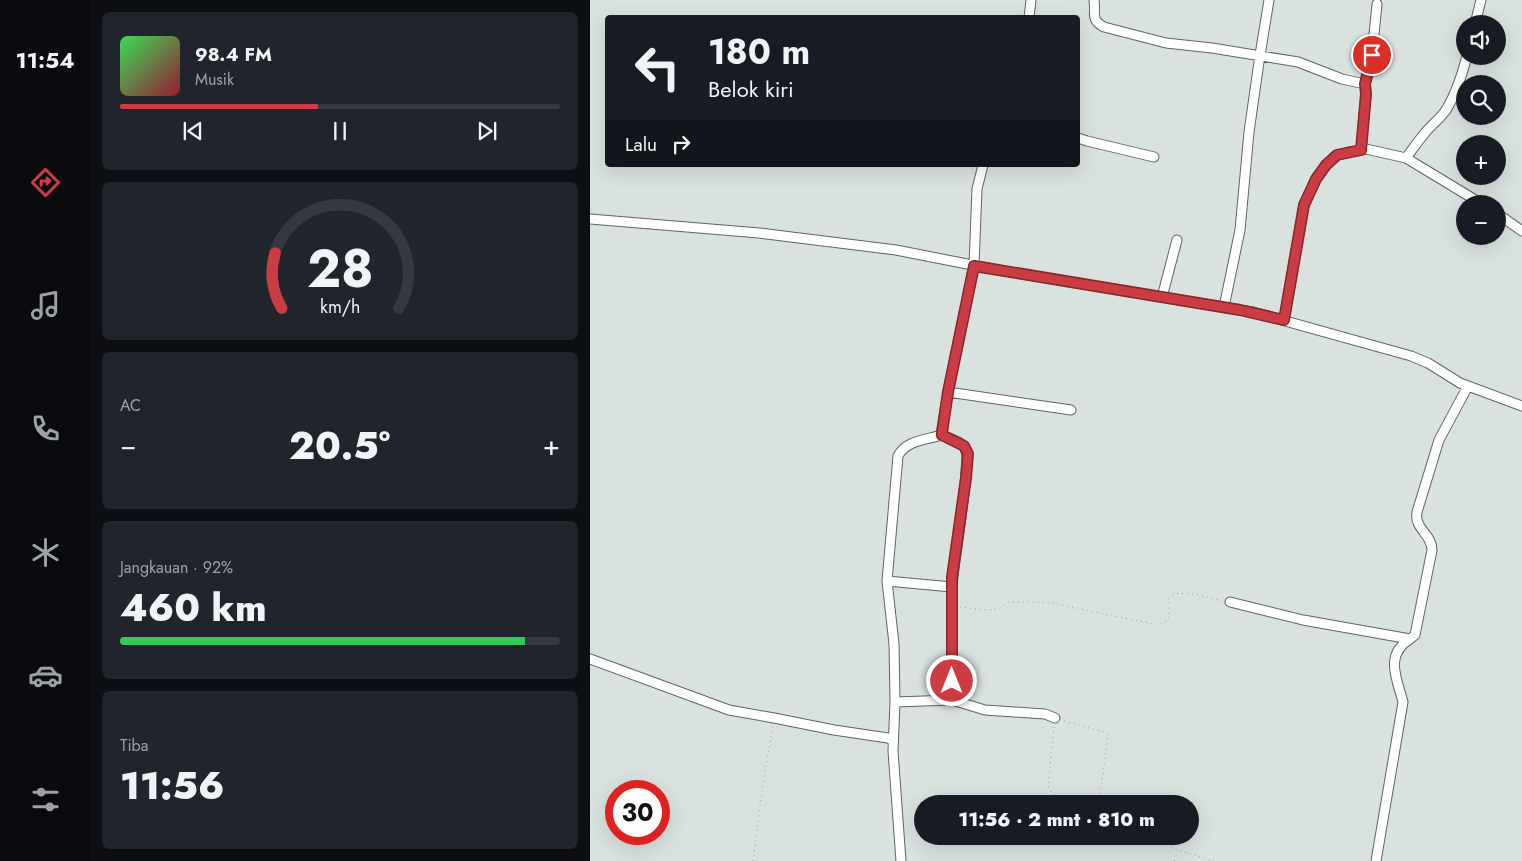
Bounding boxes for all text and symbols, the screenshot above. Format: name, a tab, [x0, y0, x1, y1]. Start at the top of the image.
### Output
map controls	[1456, 15, 1506, 245]
button: sound	[1456, 15, 1506, 65]
text: 180 m	[708, 27, 810, 77]
pin	[1351, 34, 1393, 76]
icon: left	[625, 35, 690, 100]
text: 98.4 FM	[195, 41, 272, 68]
icon: arrive	[1358, 41, 1386, 69]
text: 11:54	[15, 44, 75, 76]
text: Musik	[195, 68, 234, 91]
text: Belok kiri	[708, 73, 794, 105]
button: search	[1456, 75, 1506, 125]
icon: previous	[179, 117, 207, 145]
icon: pause	[326, 117, 354, 145]
icon: next	[473, 117, 501, 145]
icon: right	[667, 130, 695, 158]
text: Lalu	[625, 131, 657, 158]
button: +	[1456, 135, 1506, 185]
icon: directions	[28, 165, 63, 200]
button: −	[1456, 195, 1506, 245]
text: 28	[307, 231, 373, 307]
icon: music	[28, 288, 63, 323]
text: km/h	[320, 294, 360, 320]
text: AC	[120, 394, 141, 417]
icon: phone	[28, 411, 63, 446]
text: 20.5°	[289, 418, 390, 473]
text: −	[120, 425, 137, 466]
text: +	[543, 425, 560, 466]
icon: climate	[28, 535, 63, 570]
text: Jangkauan · 92%	[120, 556, 233, 579]
text: 460 km	[120, 580, 267, 635]
position arrow	[925, 654, 977, 706]
icon: car	[28, 658, 63, 693]
text: Tiba	[120, 734, 148, 757]
text: 11:56	[120, 758, 224, 813]
speed limit sign: 30	[605, 780, 670, 845]
icon: filters	[28, 782, 63, 817]
text: 11:56 · 2 mnt · 810 m	[958, 806, 1155, 833]

